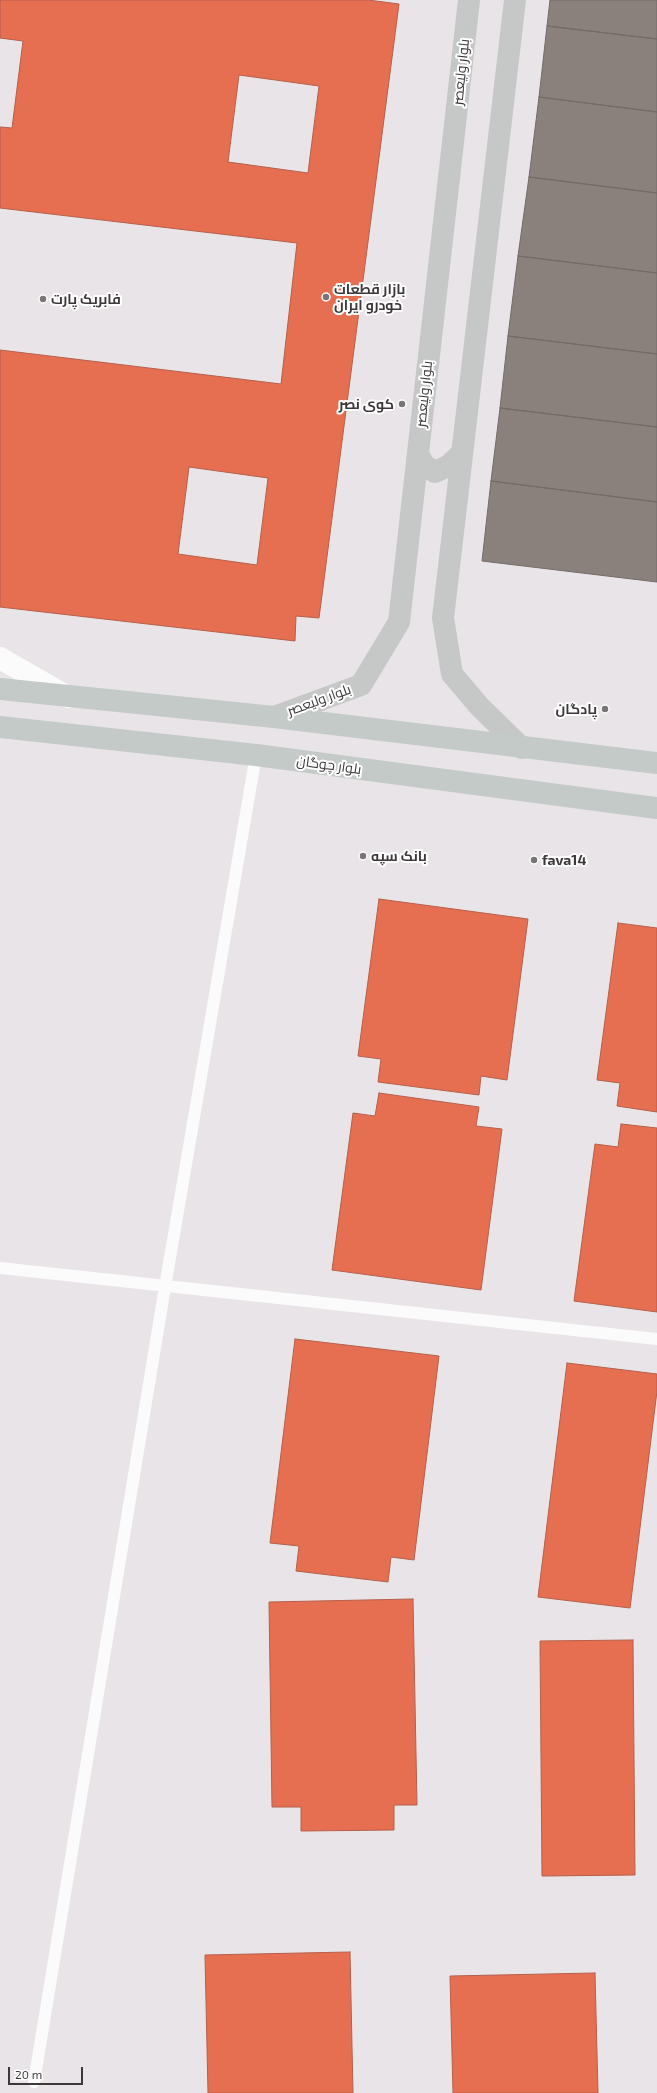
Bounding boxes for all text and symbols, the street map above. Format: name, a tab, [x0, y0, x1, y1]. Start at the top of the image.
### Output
street label: بلوار ولیعصر	[449, 38, 473, 106]
place label: بازار قطعات خودرو ایران	[334, 281, 405, 314]
place label: فابریک پارت	[51, 291, 121, 307]
marker: بازار قطعات خودرو ایران	[321, 292, 331, 302]
marker: فابریک پارت	[38, 294, 48, 304]
street label: بلوار ولیعصر	[412, 360, 436, 428]
place label: کوی نصر	[339, 396, 394, 412]
marker: کوی نصر	[397, 399, 407, 409]
street label: بلوار ولیعصر	[285, 681, 353, 719]
place label: پادگان	[556, 701, 597, 717]
marker: پادگان	[600, 704, 610, 714]
street label: بلوار چوگان	[295, 752, 363, 778]
place label: بانک سپه	[371, 848, 427, 864]
marker: بانک سپه	[358, 851, 368, 861]
place label: fava14	[542, 852, 586, 868]
marker: fava14	[529, 855, 539, 865]
scale bar	[10, 2059, 85, 2085]
text: 20 m	[15, 2067, 42, 2081]

